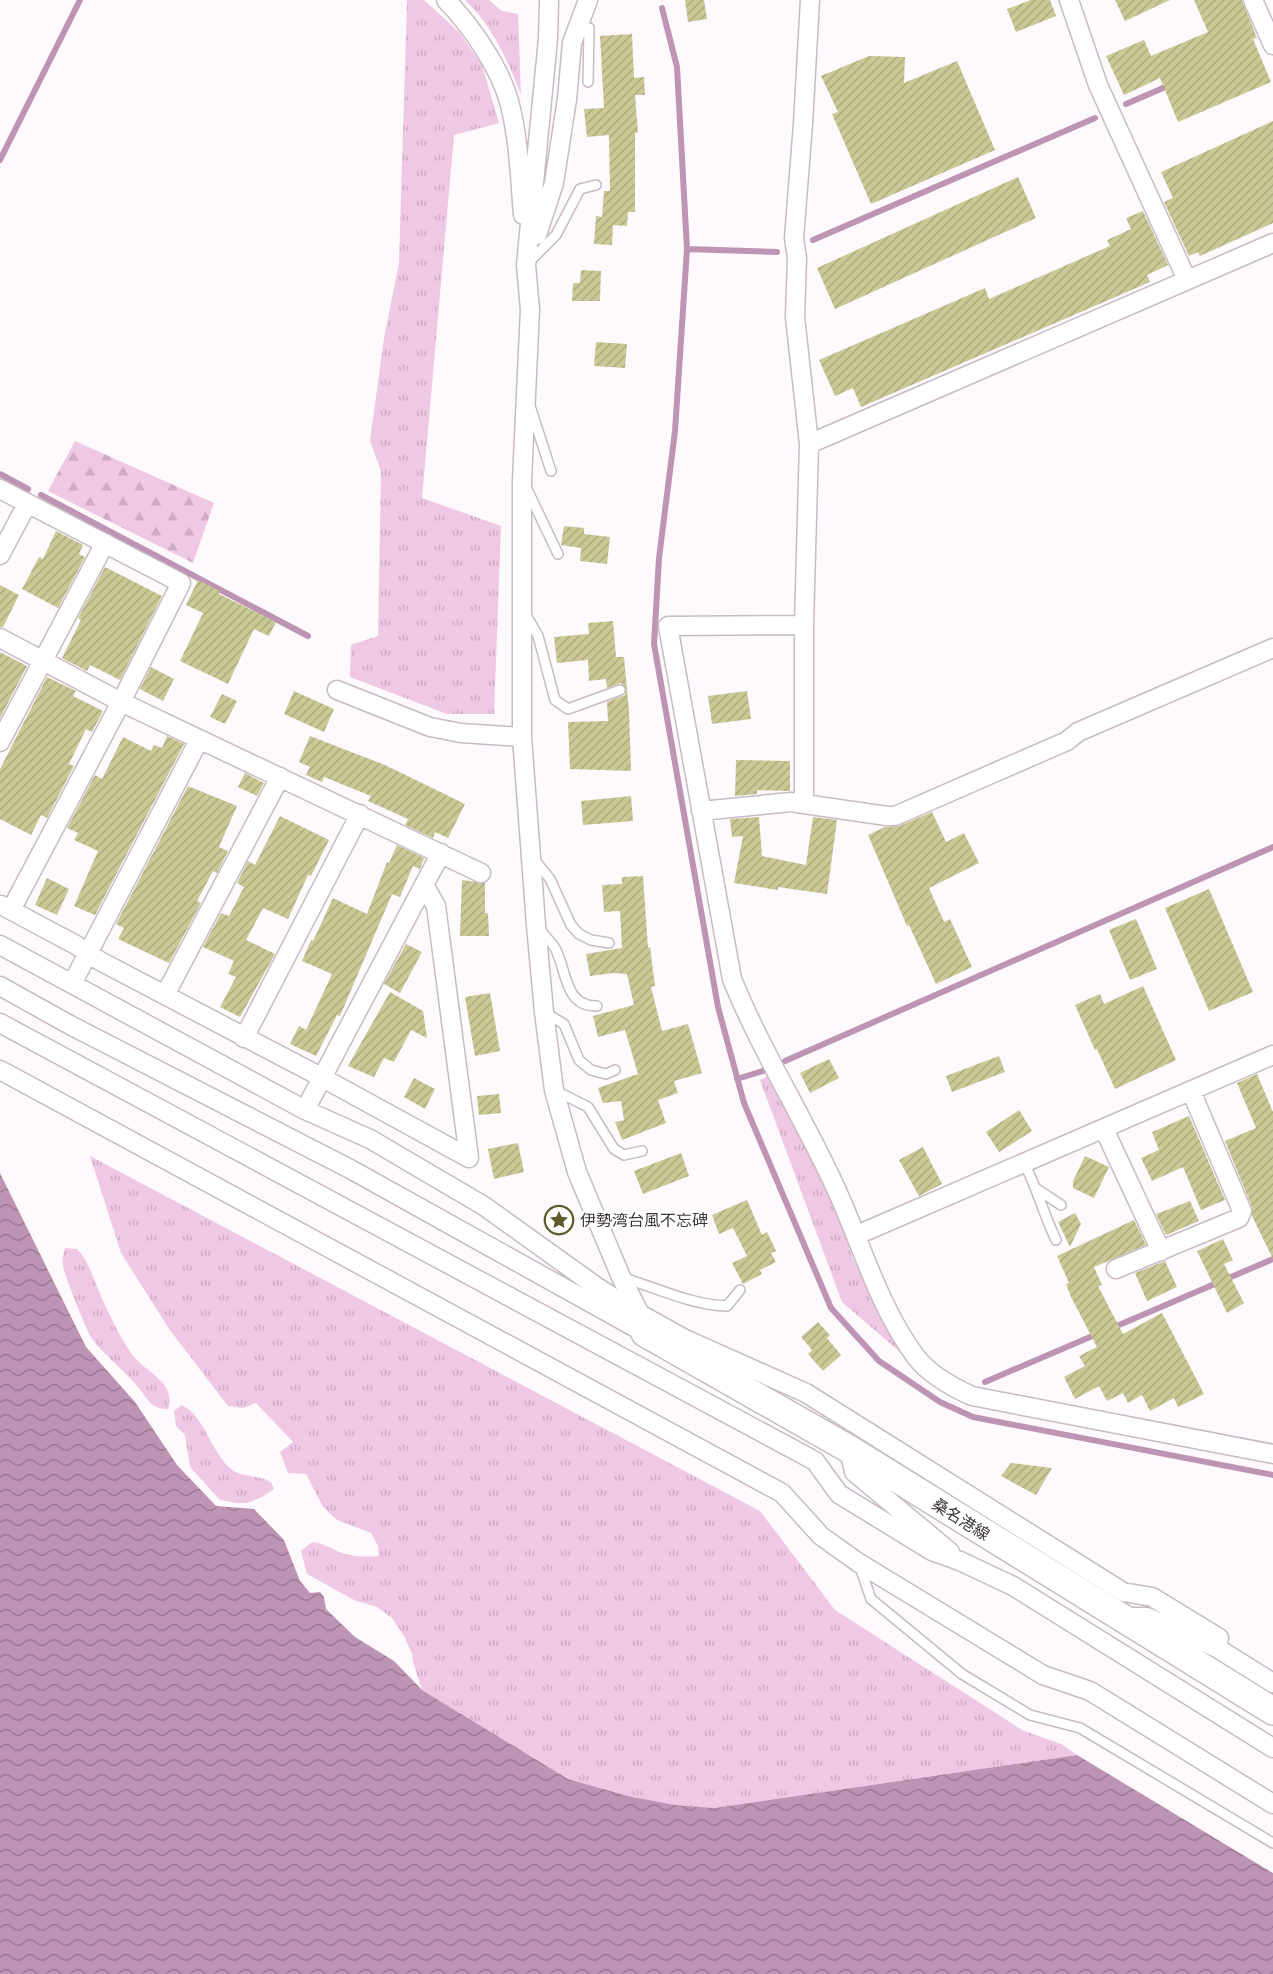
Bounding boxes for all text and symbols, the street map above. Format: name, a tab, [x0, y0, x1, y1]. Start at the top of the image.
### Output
place icon: 伊勢湾台風不忘碑	[543, 1204, 575, 1236]
place label: 伊勢湾台風不忘碑	[580, 1208, 708, 1232]
street label: 桑名港線	[927, 1492, 995, 1546]

